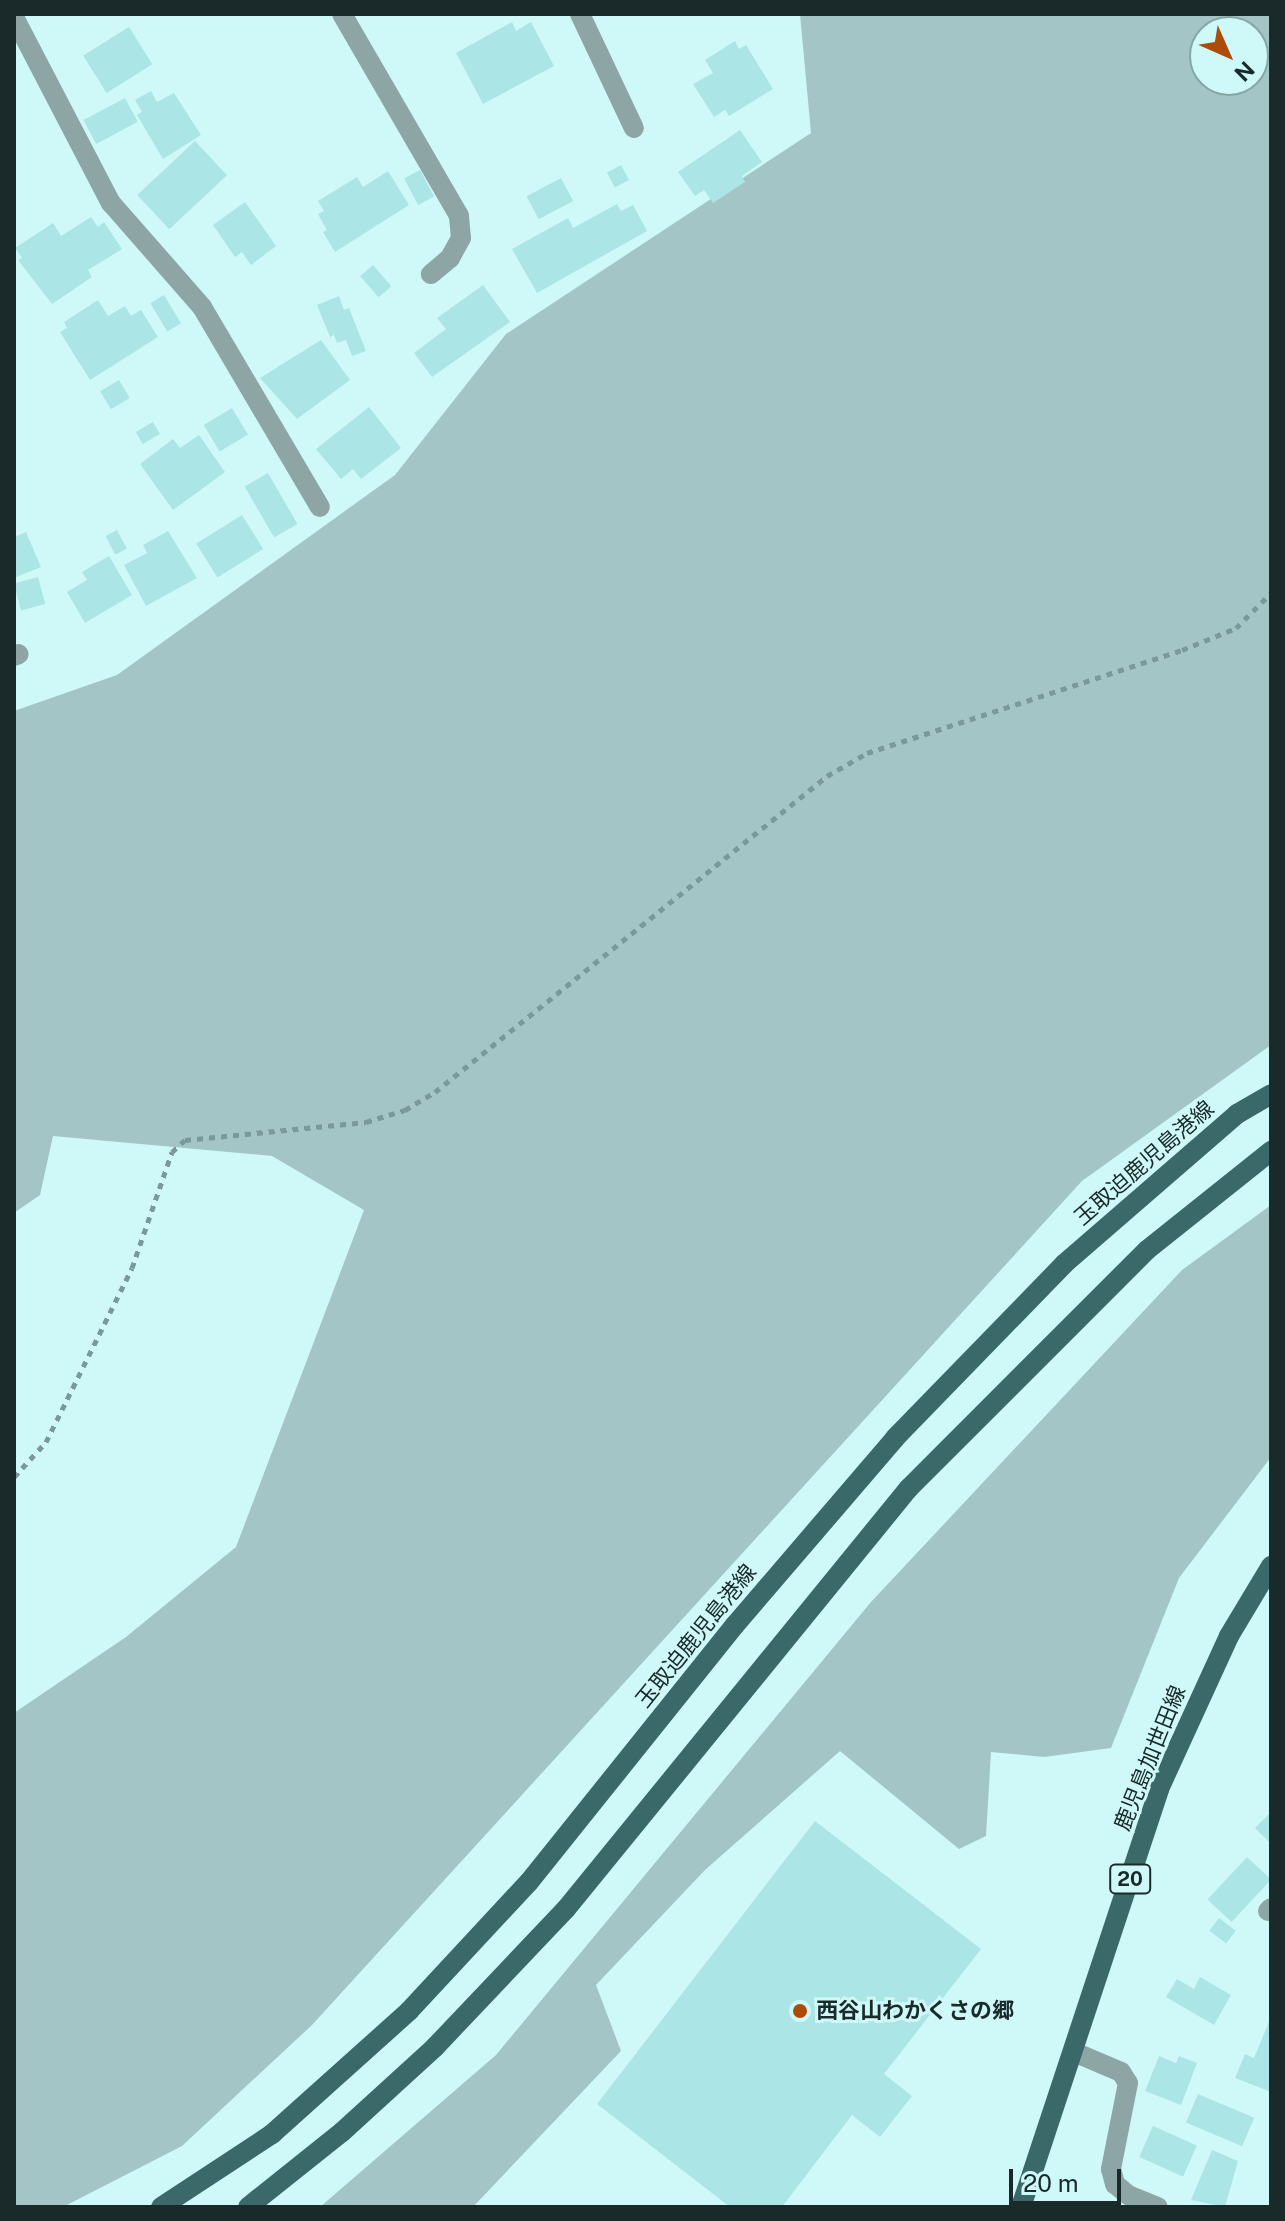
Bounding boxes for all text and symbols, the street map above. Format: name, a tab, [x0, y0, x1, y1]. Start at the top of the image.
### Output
north arrow	[1189, 16, 1269, 96]
text: N	[1229, 56, 1260, 87]
street label: 玉取迫鹿児島港線	[1069, 1095, 1219, 1231]
street label: 玉取迫鹿児島港線	[630, 1559, 762, 1713]
street label: 鹿児島加世田線	[1109, 1682, 1191, 1834]
road number: 20	[1108, 1863, 1152, 1895]
place label: 西谷山わかくさの郷	[816, 1998, 1014, 2024]
marker: 西谷山わかくさの郷	[791, 2002, 809, 2020]
scale bar	[1013, 2153, 1125, 2203]
text: 20 m	[1023, 2169, 1079, 2197]

